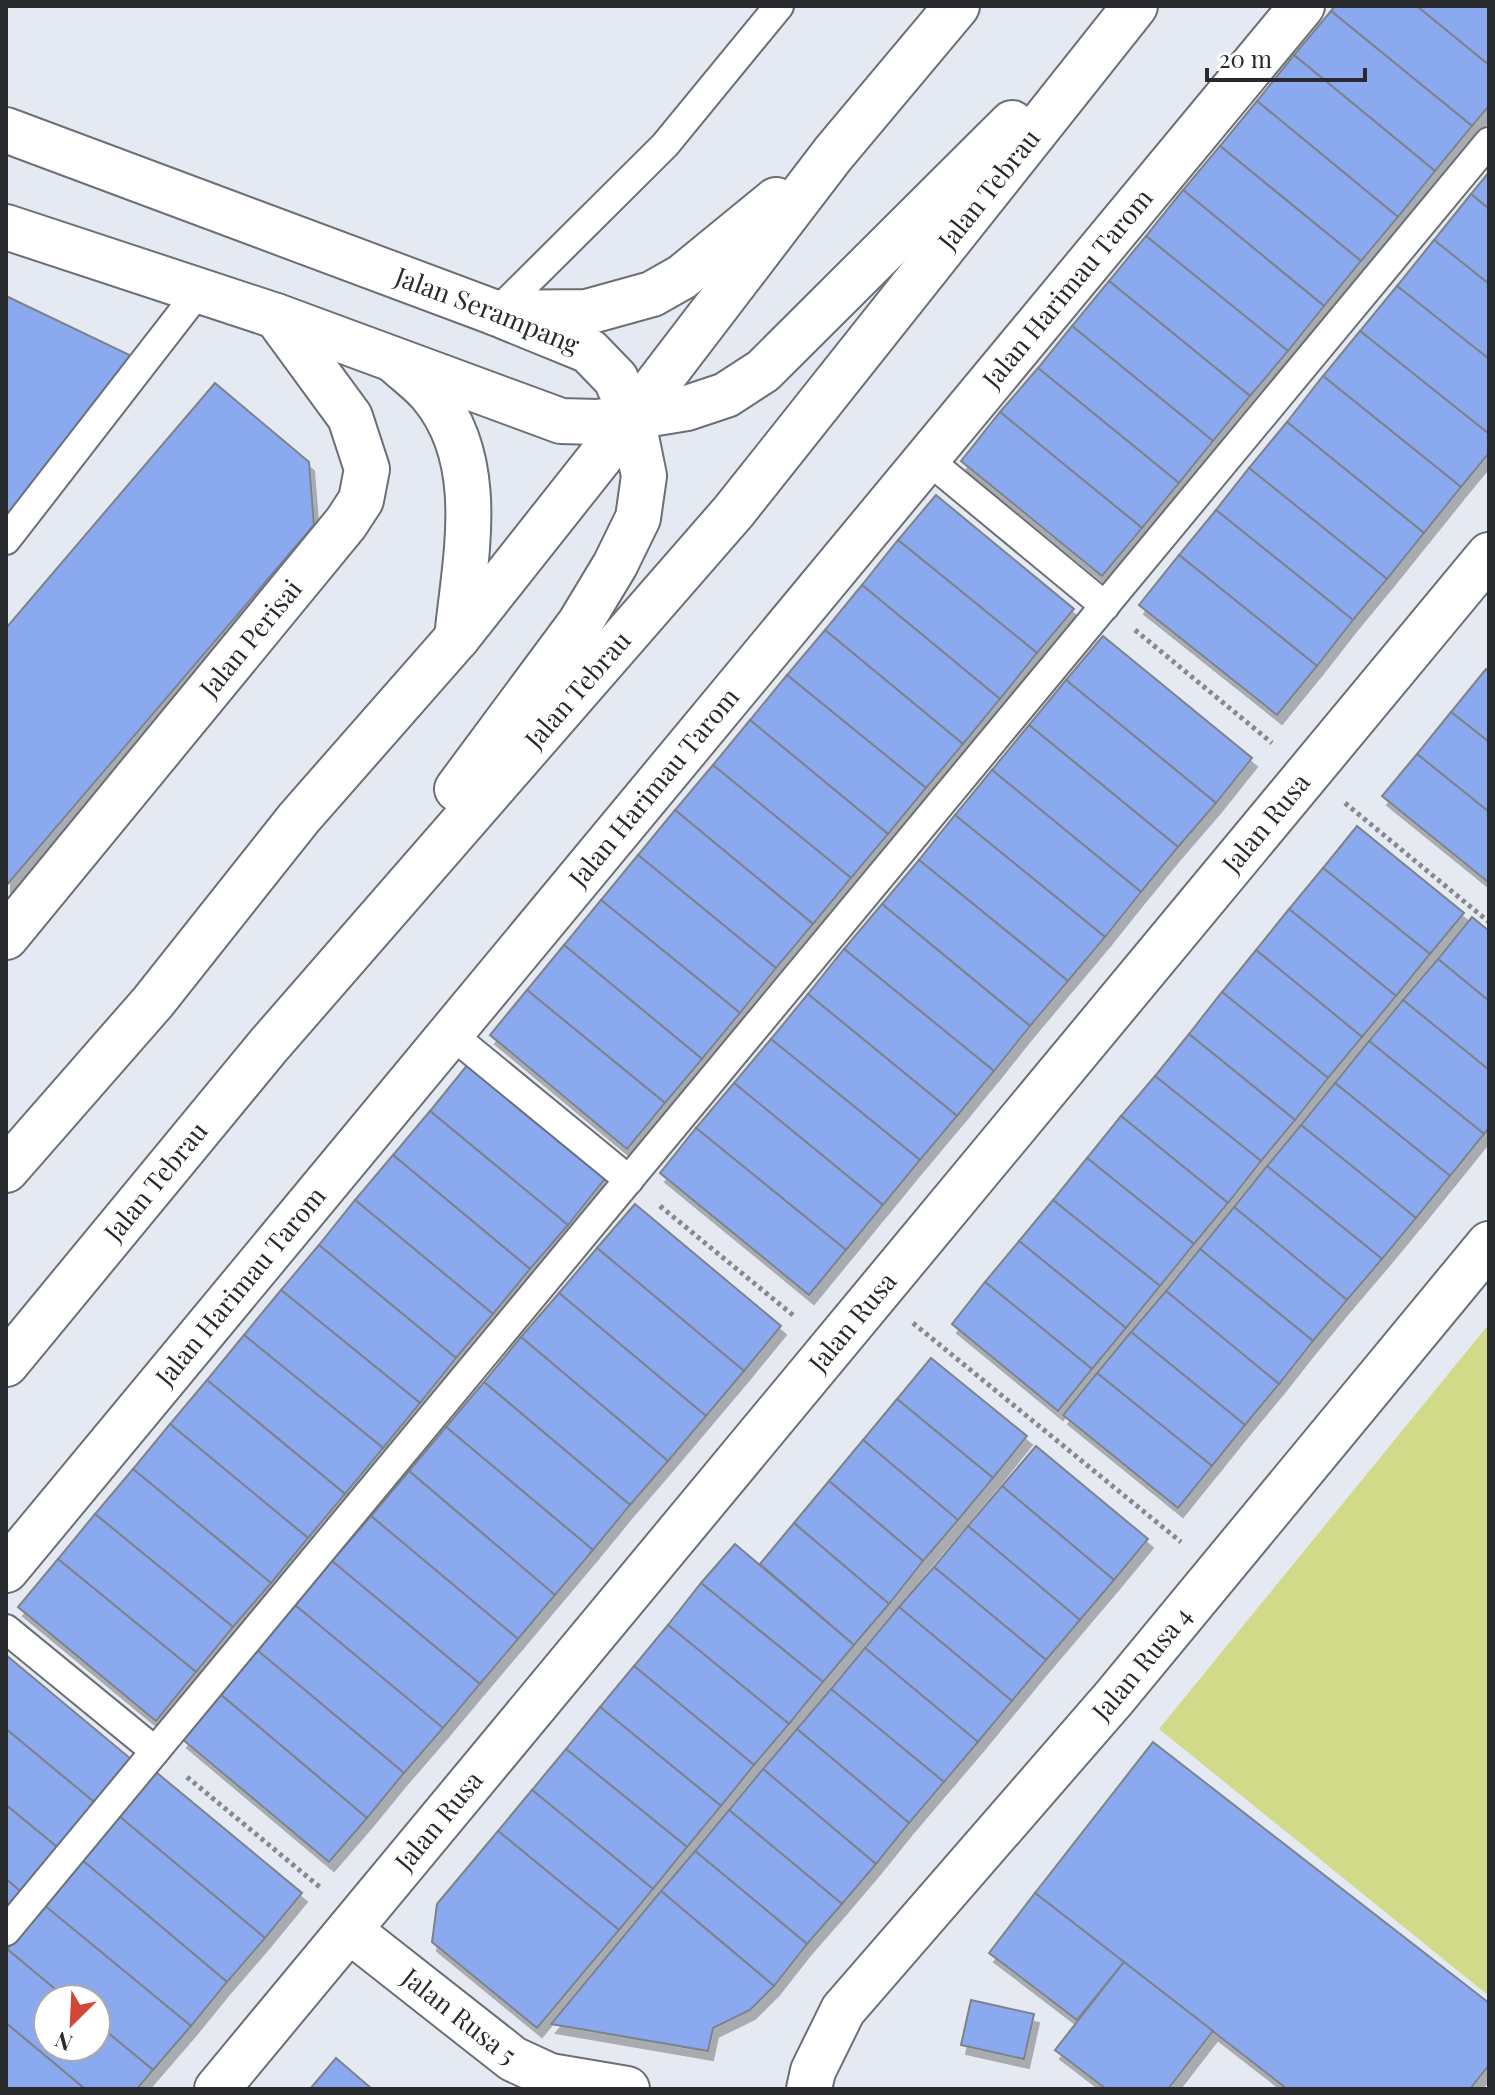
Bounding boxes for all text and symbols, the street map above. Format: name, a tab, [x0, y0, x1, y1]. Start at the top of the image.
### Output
scale bar	[1207, 32, 1365, 82]
text: 20 m	[1219, 42, 1272, 74]
street label: Jalan Tebrau	[929, 121, 1047, 257]
street label: Jalan Harimau Tarom	[973, 181, 1160, 396]
street label: Jalan Serampang	[390, 258, 585, 361]
street label: Jalan Perisai	[190, 571, 309, 705]
street label: Jalan Tebrau	[515, 623, 638, 756]
street label: Jalan Harimau Tarom	[560, 680, 746, 895]
street label: Jalan Rusa	[1213, 765, 1317, 881]
street label: Jalan Tebrau	[95, 1114, 215, 1249]
street label: Jalan Harimau Tarom	[146, 1179, 333, 1394]
street label: Jalan Rusa	[799, 1264, 903, 1379]
street label: Jalan Rusa 4	[1083, 1598, 1199, 1728]
street label: Jalan Rusa	[386, 1763, 490, 1878]
street label: Jalan Rusa 5	[395, 1959, 525, 2071]
north arrow	[32, 1983, 112, 2063]
text: N	[50, 2025, 77, 2059]

